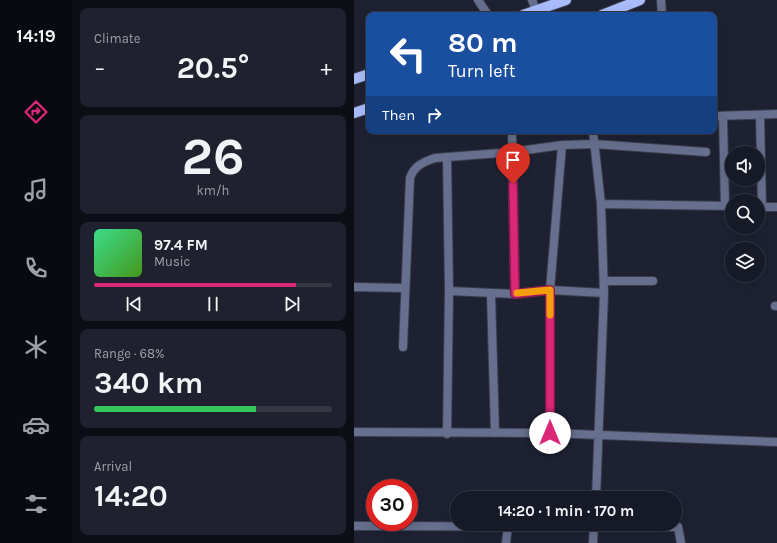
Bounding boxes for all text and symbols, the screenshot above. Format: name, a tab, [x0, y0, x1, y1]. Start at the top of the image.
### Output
text: 14:19	[16, 25, 56, 47]
text: 80 m	[448, 26, 517, 59]
icon: left	[382, 28, 434, 80]
text: Climate	[94, 31, 140, 46]
text: 20.5°	[177, 50, 249, 86]
text: −	[94, 55, 106, 81]
text: +	[320, 55, 332, 81]
text: Turn left	[448, 60, 516, 82]
icon: directions	[22, 98, 50, 126]
icon: right	[423, 104, 445, 126]
text: Then	[382, 106, 415, 124]
text: 26	[181, 126, 245, 187]
pin	[496, 143, 530, 184]
map controls	[725, 146, 765, 282]
button: sound	[725, 146, 765, 186]
icon: arrive	[502, 149, 524, 171]
icon: music	[22, 176, 50, 204]
text: km/h	[197, 183, 229, 198]
button: search	[725, 194, 765, 234]
text: 97.4 FM	[154, 236, 208, 254]
button: layers	[725, 242, 765, 282]
icon: phone	[22, 254, 50, 282]
text: Music	[154, 254, 190, 269]
icon: previous	[123, 293, 145, 315]
icon: pause	[202, 293, 224, 315]
icon: next	[281, 293, 303, 315]
icon: climate	[22, 333, 50, 361]
text: Range · 68%	[94, 346, 164, 361]
text: 340 km	[94, 365, 203, 401]
icon: car	[22, 411, 50, 439]
position arrow	[529, 412, 571, 454]
text: Arrival	[94, 459, 132, 474]
text: 14:20	[94, 478, 168, 514]
speed limit sign: 30	[366, 479, 418, 531]
icon: filters	[22, 490, 50, 518]
text: 14:20 · 1 min · 170 m	[498, 502, 634, 520]

